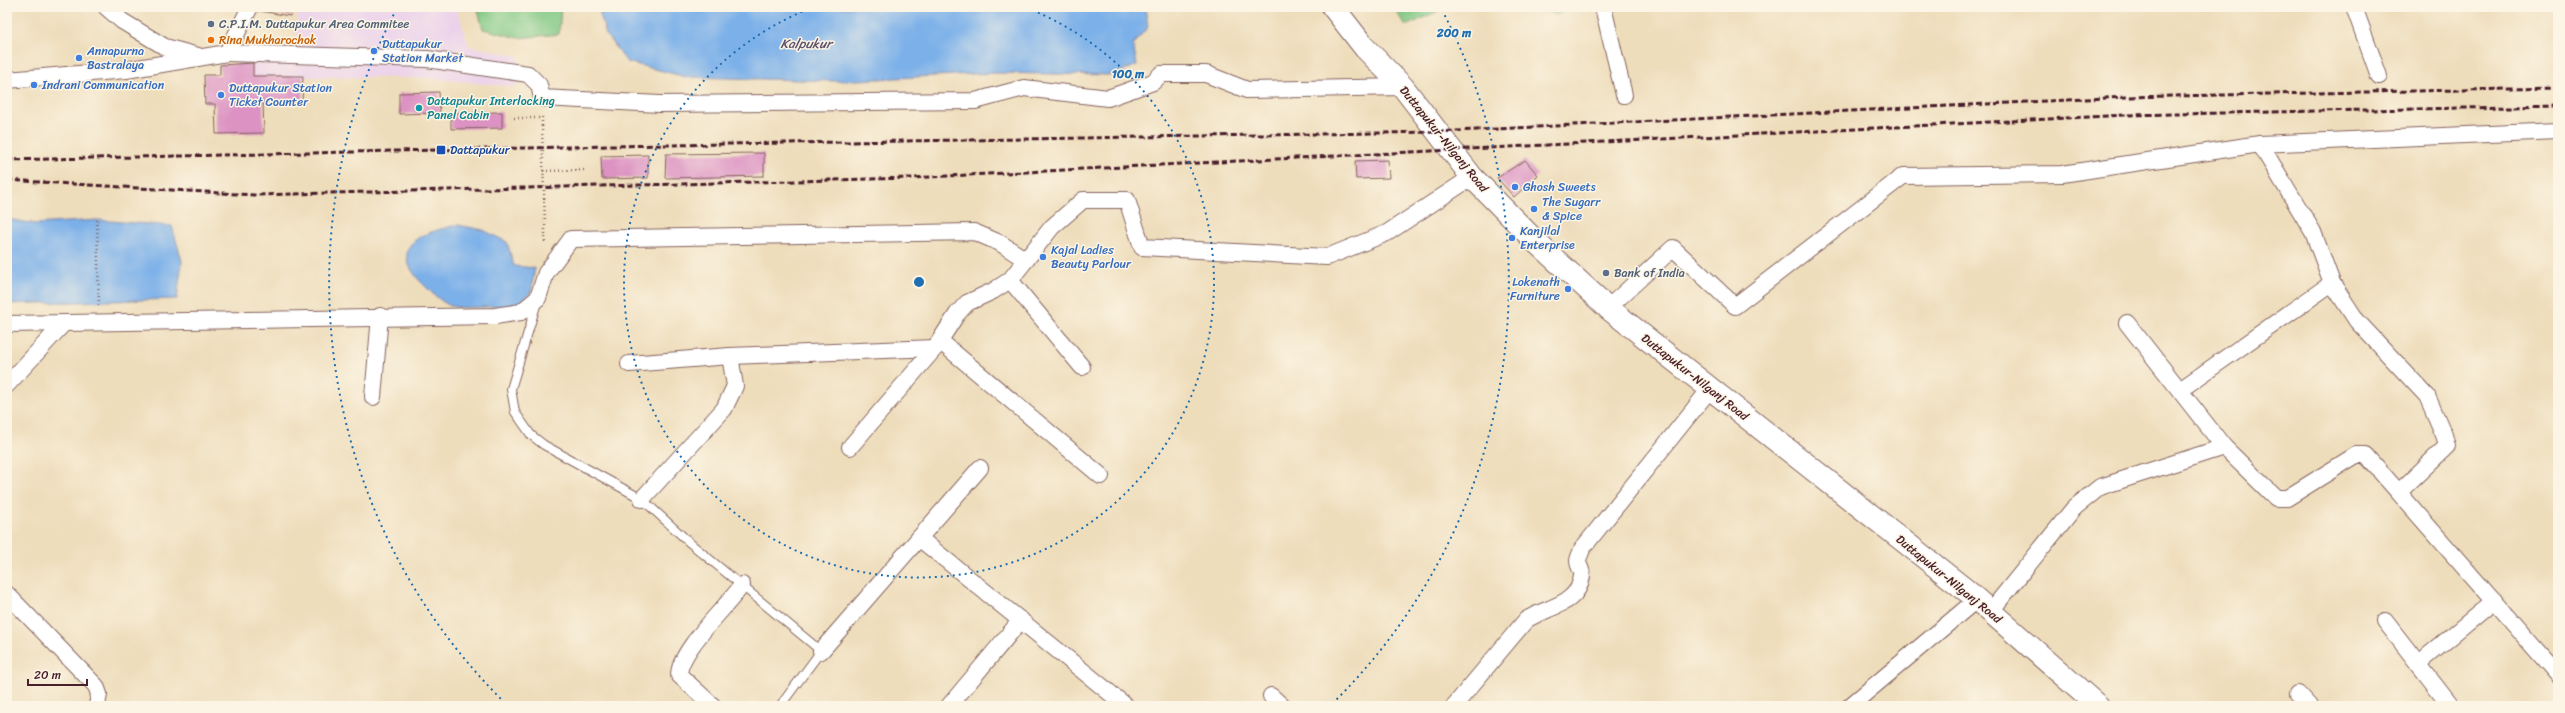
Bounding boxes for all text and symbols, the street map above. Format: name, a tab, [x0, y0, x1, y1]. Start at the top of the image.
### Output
place label: C.P.I.M. Duttapukur Area Commitee	[219, 13, 409, 35]
marker: C.P.I.M. Duttapukur Area Commitee	[206, 19, 216, 29]
text: 200 m	[1436, 22, 1472, 44]
place label: Rina Mukharochok	[219, 29, 317, 51]
water label: Kalpukur	[780, 32, 834, 55]
place label: Duttapukur Station Market	[382, 33, 464, 69]
marker: Rina Mukharochok	[206, 35, 216, 45]
place label: Annapurna Bastralaya	[86, 40, 144, 76]
marker: Duttapukur Station Market	[369, 46, 379, 56]
marker: Annapurna Bastralaya	[74, 53, 84, 63]
text: 100 m	[1112, 63, 1145, 85]
place label: Indrani Communication	[41, 74, 165, 96]
place label: Duttapukur Station Ticket Counter	[229, 77, 333, 113]
marker: Indrani Communication	[29, 80, 39, 90]
street label: Duttapukur-Nilganj Road	[1394, 81, 1495, 198]
marker: Duttapukur Station Ticket Counter	[216, 90, 226, 100]
place label: Dattapukur Interlocking Panel Cabin	[427, 90, 555, 126]
marker: Dattapukur Interlocking Panel Cabin	[414, 103, 424, 113]
place label: Dattapukur	[450, 139, 511, 161]
marker: Dattapukur	[435, 144, 447, 156]
place label: Ghosh Sweets	[1523, 176, 1596, 198]
marker: Ghosh Sweets	[1510, 182, 1520, 192]
place label: The Sugarr & Spice	[1542, 191, 1601, 227]
marker: The Sugarr & Spice	[1529, 204, 1539, 214]
place label: Kanjilal Enterprise	[1520, 220, 1575, 256]
marker: Kanjilal Enterprise	[1507, 233, 1517, 243]
place label: Kajal Ladies Beauty Parlour	[1051, 239, 1132, 275]
marker: Kajal Ladies Beauty Parlour	[1038, 252, 1048, 262]
place label: Bank of India	[1614, 262, 1685, 284]
marker: Bank of India	[1601, 268, 1611, 278]
place label: Lokenath Furniture	[1510, 271, 1560, 307]
centre of rings	[912, 275, 926, 289]
marker: Lokenath Furniture	[1563, 284, 1573, 294]
street label: Duttapukur-Nilganj Road	[1636, 328, 1754, 427]
street label: Duttapukur-Nilganj Road	[1891, 529, 2008, 630]
scale bar	[28, 661, 87, 687]
text: 20 m	[34, 664, 61, 686]

